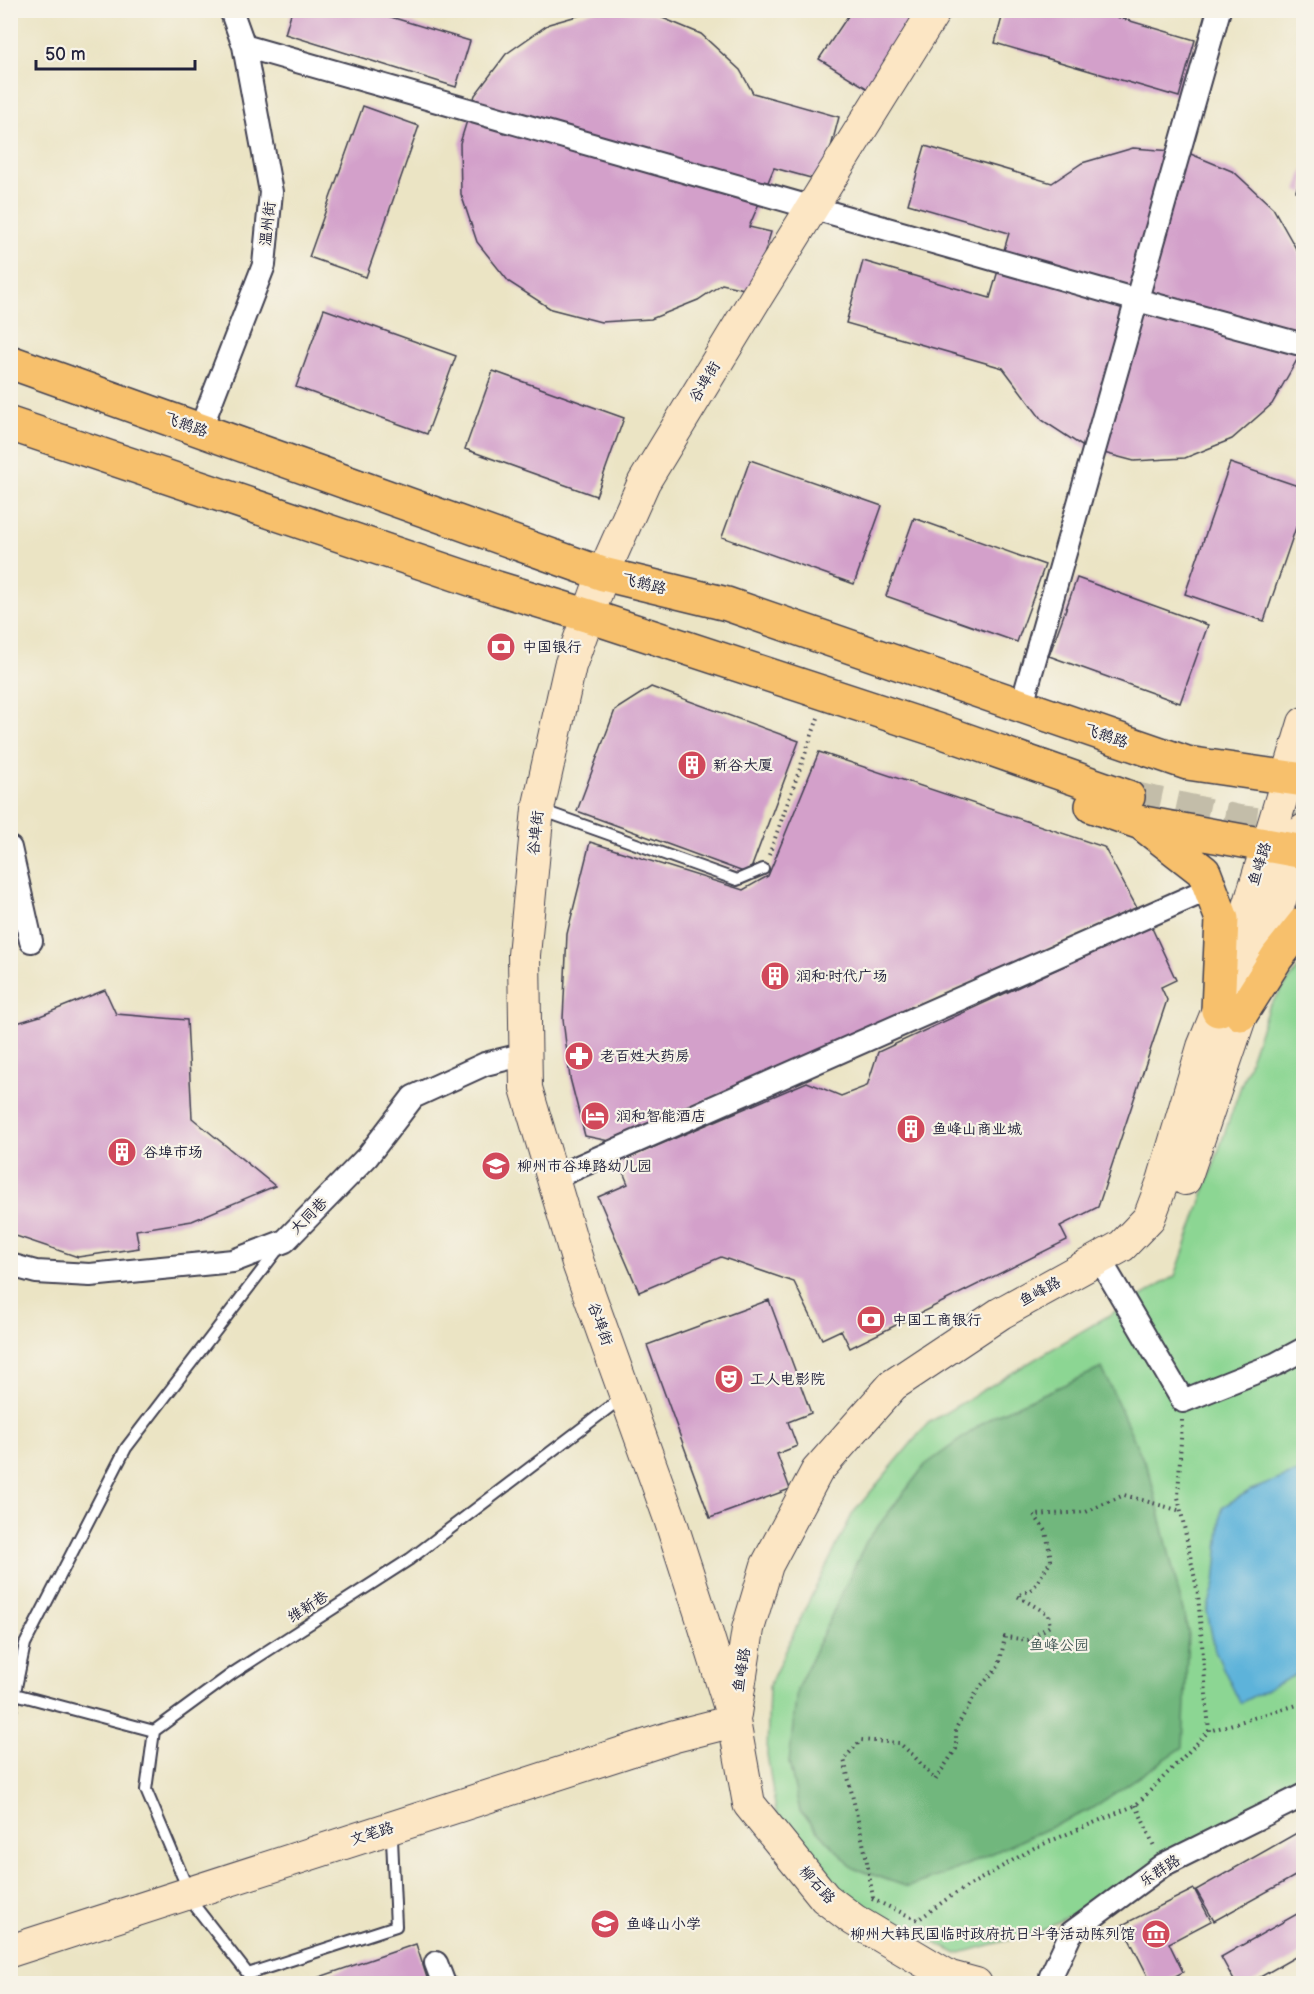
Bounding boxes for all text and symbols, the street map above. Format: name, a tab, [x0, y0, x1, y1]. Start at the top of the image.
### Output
scale bar	[36, 33, 195, 71]
text: 50 m	[45, 44, 86, 65]
street label: 温州街	[256, 201, 280, 247]
street label: 谷埠街	[685, 358, 725, 406]
street label: 飞鹅路	[162, 408, 210, 442]
street label: 飞鹅路	[620, 569, 668, 599]
bank icon: 中国银行	[485, 631, 517, 663]
place label: 中国银行	[522, 638, 582, 657]
street label: 飞鹅路	[1082, 720, 1130, 752]
building icon: 新谷大厦	[676, 749, 708, 781]
place label: 新谷大厦	[713, 756, 773, 775]
street label: 谷埠街	[524, 810, 548, 856]
street label: 鱼峰路	[1244, 840, 1276, 888]
building icon: 润和·时代广场	[759, 960, 791, 992]
place label: 润和·时代广场	[796, 967, 888, 986]
pharmacy icon: 老百姓大药房	[563, 1040, 595, 1072]
place label: 老百姓大药房	[600, 1047, 690, 1066]
hotel icon: 润和智能酒店	[579, 1100, 611, 1132]
place label: 润和智能酒店	[616, 1107, 706, 1126]
building icon: 鱼峰山商业城	[895, 1113, 927, 1145]
place label: 鱼峰山商业城	[932, 1120, 1022, 1139]
building icon: 谷埠市场	[106, 1136, 138, 1168]
place label: 谷埠市场	[143, 1143, 203, 1162]
school or university icon: 柳州市谷埠路幼儿园	[480, 1150, 512, 1182]
place label: 柳州市谷埠路幼儿园	[517, 1157, 652, 1176]
street label: 大同巷	[286, 1193, 332, 1239]
street label: 鱼峰路	[1016, 1273, 1064, 1311]
street label: 谷埠街	[583, 1300, 617, 1348]
bank icon: 中国工商银行	[855, 1304, 887, 1336]
place label: 中国工商银行	[892, 1311, 982, 1330]
theatre icon: 工人电影院	[713, 1363, 745, 1395]
place label: 工人电影院	[750, 1370, 825, 1389]
street label: 维新巷	[284, 1587, 332, 1627]
park label: 鱼峰公园	[1029, 1636, 1089, 1655]
street label: 鱼峰路	[729, 1646, 755, 1694]
street label: 文笔路	[348, 1818, 396, 1850]
street label: 乐群路	[1136, 1851, 1184, 1891]
street label: 柳石路	[795, 1862, 839, 1908]
school or university icon: 鱼峰山小学	[589, 1908, 621, 1940]
place label: 鱼峰山小学	[626, 1915, 701, 1934]
museum icon: 柳州大韩民国临时政府抗日斗争活动陈列馆	[1140, 1918, 1172, 1950]
place label: 柳州大韩民国临时政府抗日斗争活动陈列馆	[850, 1925, 1135, 1944]

